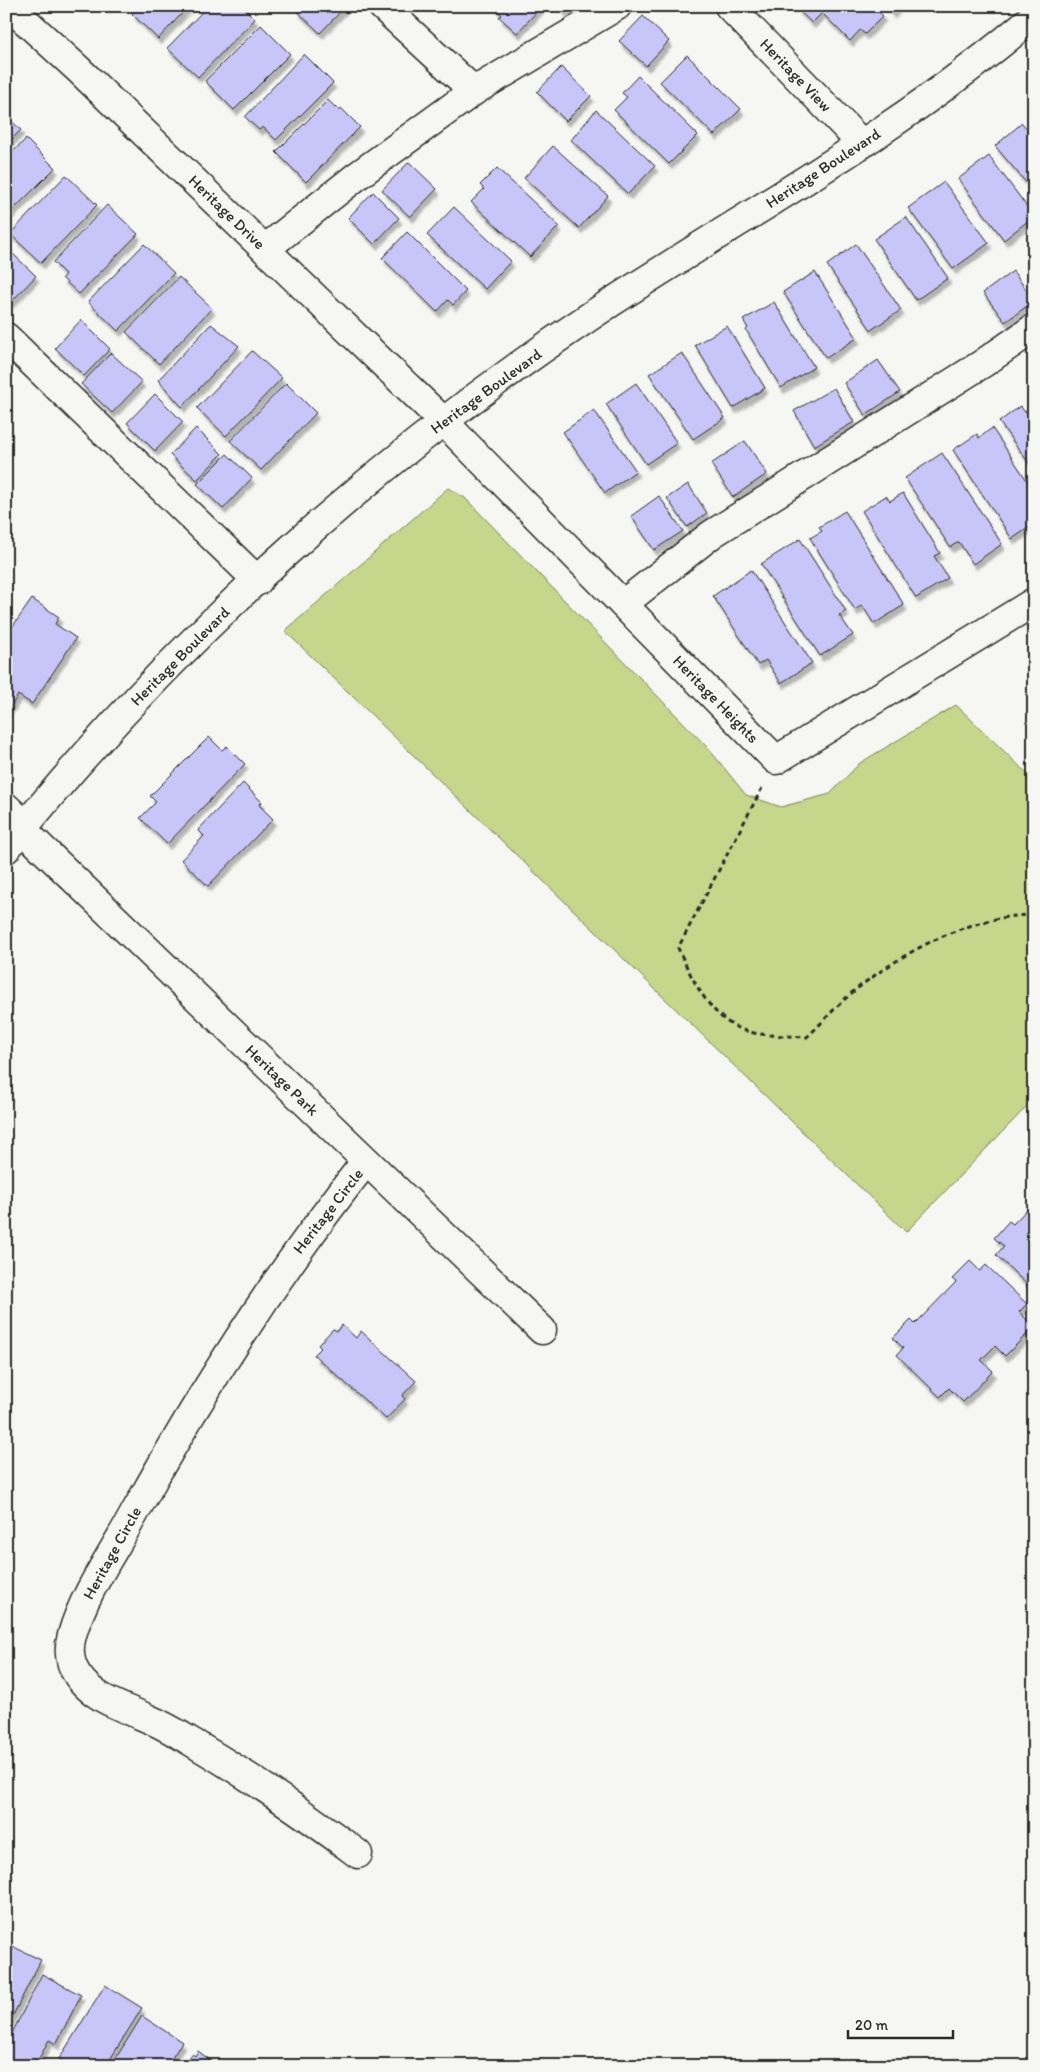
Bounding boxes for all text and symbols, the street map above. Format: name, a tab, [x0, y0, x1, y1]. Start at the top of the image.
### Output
street label: Heritage View	[756, 34, 836, 116]
street label: Heritage Boulevard	[762, 124, 884, 212]
street label: Heritage Drive	[185, 171, 269, 253]
street label: Heritage Boulevard	[427, 344, 545, 438]
street label: Heritage Boulevard	[126, 602, 234, 710]
street label: Heritage Heights	[669, 651, 763, 747]
street label: Heritage Park	[241, 1040, 323, 1120]
street label: Heritage Circle	[289, 1164, 367, 1257]
street label: Heritage Circle	[79, 1503, 145, 1603]
scale bar	[848, 2007, 952, 2039]
text: 20 m	[855, 2016, 889, 2034]

